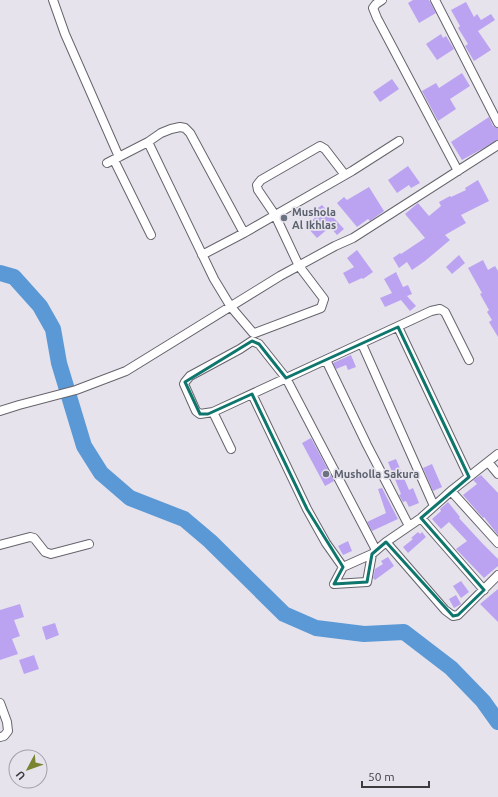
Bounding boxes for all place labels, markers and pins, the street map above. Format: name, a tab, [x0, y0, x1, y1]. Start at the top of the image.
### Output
place label: Mushola Al Ikhlas	[292, 206, 336, 231]
marker: Mushola Al Ikhlas	[279, 213, 289, 223]
place label: Musholla Sakura	[334, 468, 419, 480]
marker: Musholla Sakura	[321, 469, 331, 479]

